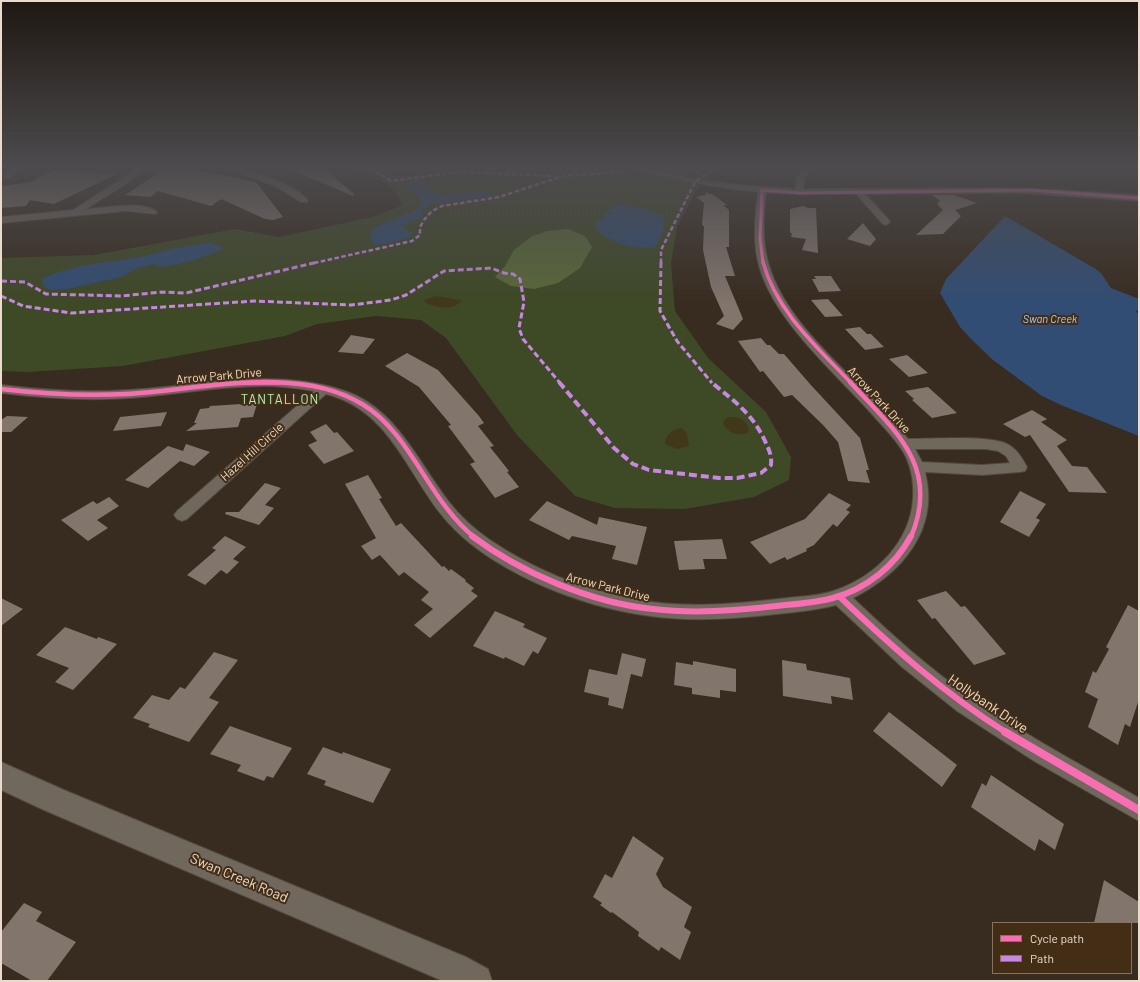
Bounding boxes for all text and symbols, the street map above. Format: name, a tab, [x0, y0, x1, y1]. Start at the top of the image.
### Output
water label: Swan Creek	[1023, 312, 1077, 326]
street label: Arrow Park Drive	[844, 364, 914, 436]
street label: Arrow Park Drive	[176, 365, 262, 387]
district label: TANTALLON	[241, 392, 319, 408]
street label: Hazel Hill Circle	[218, 420, 286, 484]
street label: Arrow Park Drive	[565, 570, 651, 604]
street label: Hollybank Drive	[945, 671, 1031, 737]
street label: Swan Creek Road	[187, 850, 291, 906]
legend	[992, 922, 1132, 974]
text: Cycle path	[1030, 931, 1084, 945]
text: Path	[1030, 951, 1054, 965]

